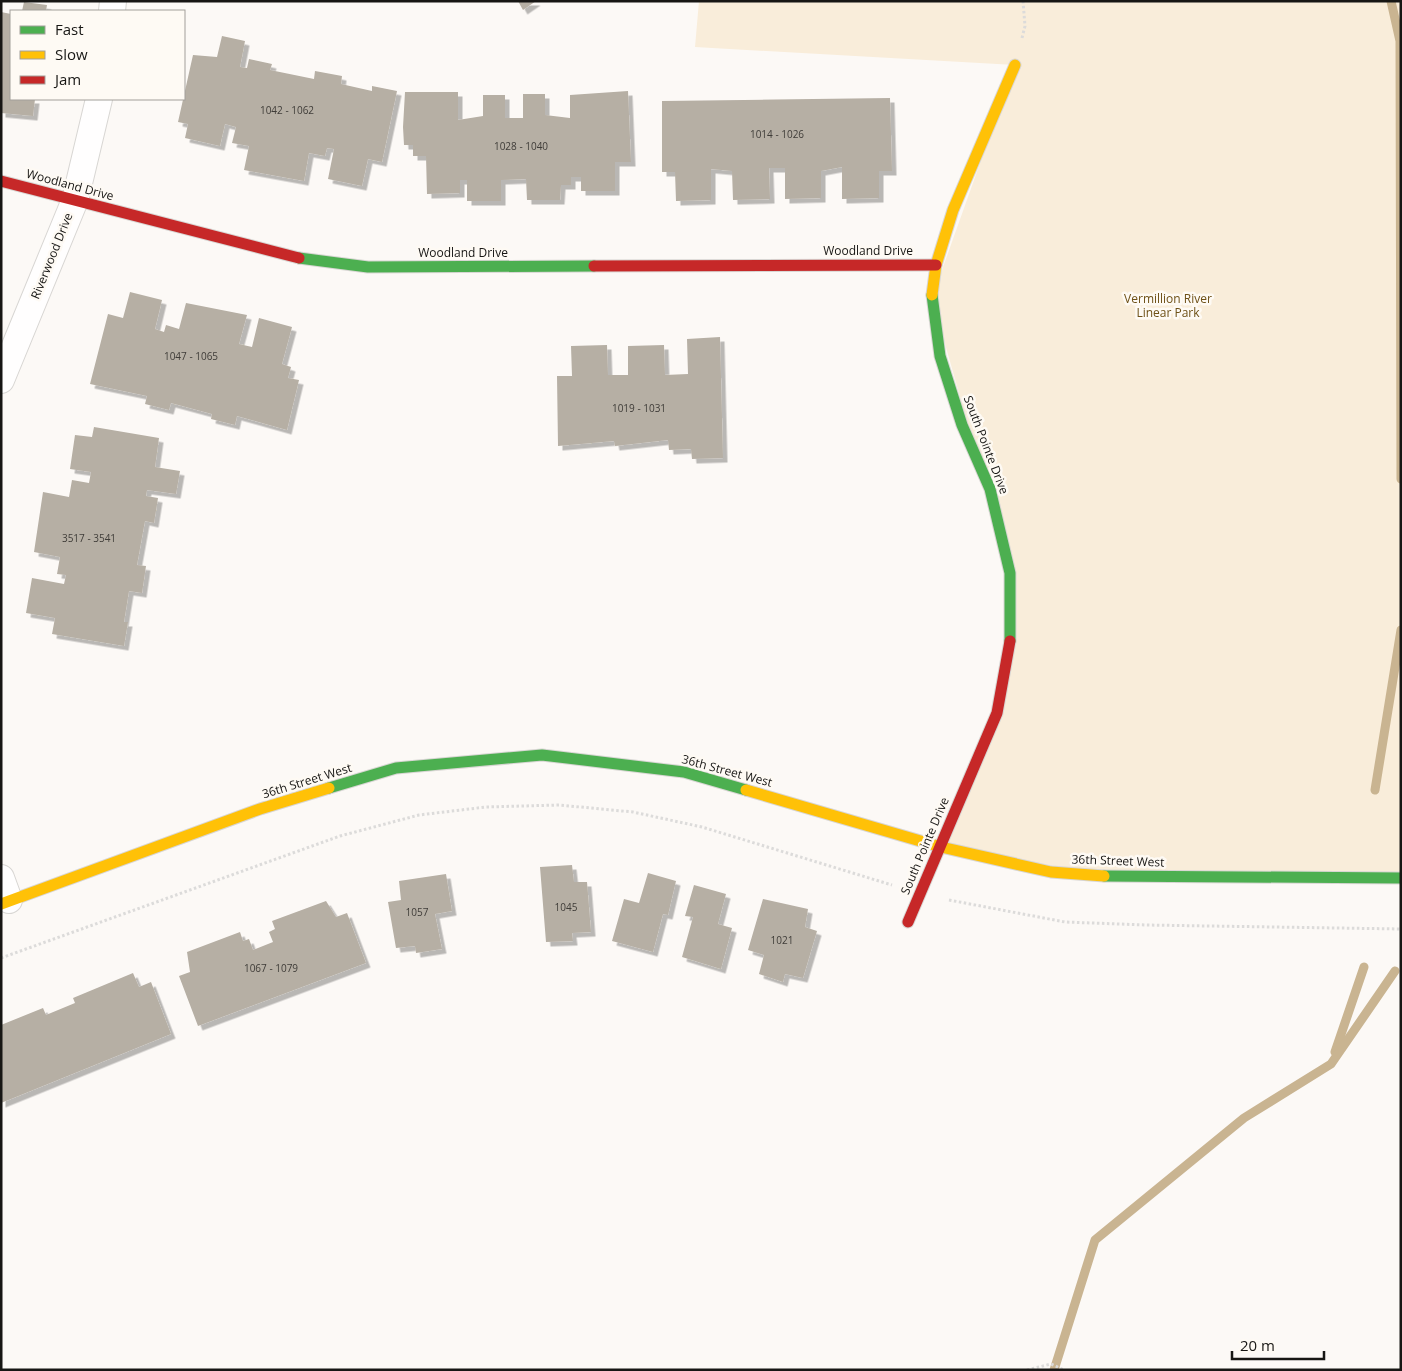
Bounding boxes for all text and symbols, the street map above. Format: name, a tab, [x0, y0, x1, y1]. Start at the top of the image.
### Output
legend	[10, 10, 185, 100]
text: Fast	[55, 19, 84, 39]
text: Slow	[55, 44, 88, 64]
text: Jam	[53, 69, 81, 89]
house number: 1042 - 1062	[260, 103, 314, 117]
house number: 1014 - 1026	[750, 127, 804, 141]
house number: 1028 - 1040	[494, 139, 548, 153]
street label: Woodland Drive	[25, 165, 116, 204]
street label: Riverwood Drive	[26, 210, 77, 301]
street label: Woodland Drive	[823, 242, 913, 259]
street label: Woodland Drive	[418, 244, 508, 261]
park label: Vermillion River Linear Park	[1124, 290, 1212, 321]
house number: 1047 - 1065	[164, 349, 218, 363]
street label: South Pointe Drive	[960, 393, 1013, 497]
house number: 1019 - 1031	[612, 401, 666, 415]
house number: 3517 - 3541	[62, 531, 116, 545]
street label: 36th Street West	[680, 750, 774, 791]
street label: 36th Street West	[260, 759, 354, 802]
street label: South Pointe Drive	[896, 794, 953, 897]
street label: 36th Street West	[1071, 850, 1165, 871]
house number: 1045	[555, 900, 578, 914]
house number: 1057	[406, 905, 429, 919]
house number: 1021	[771, 933, 793, 947]
house number: 1067 - 1079	[244, 961, 298, 975]
scale bar	[1232, 1328, 1324, 1360]
text: 20 m	[1240, 1335, 1275, 1355]

